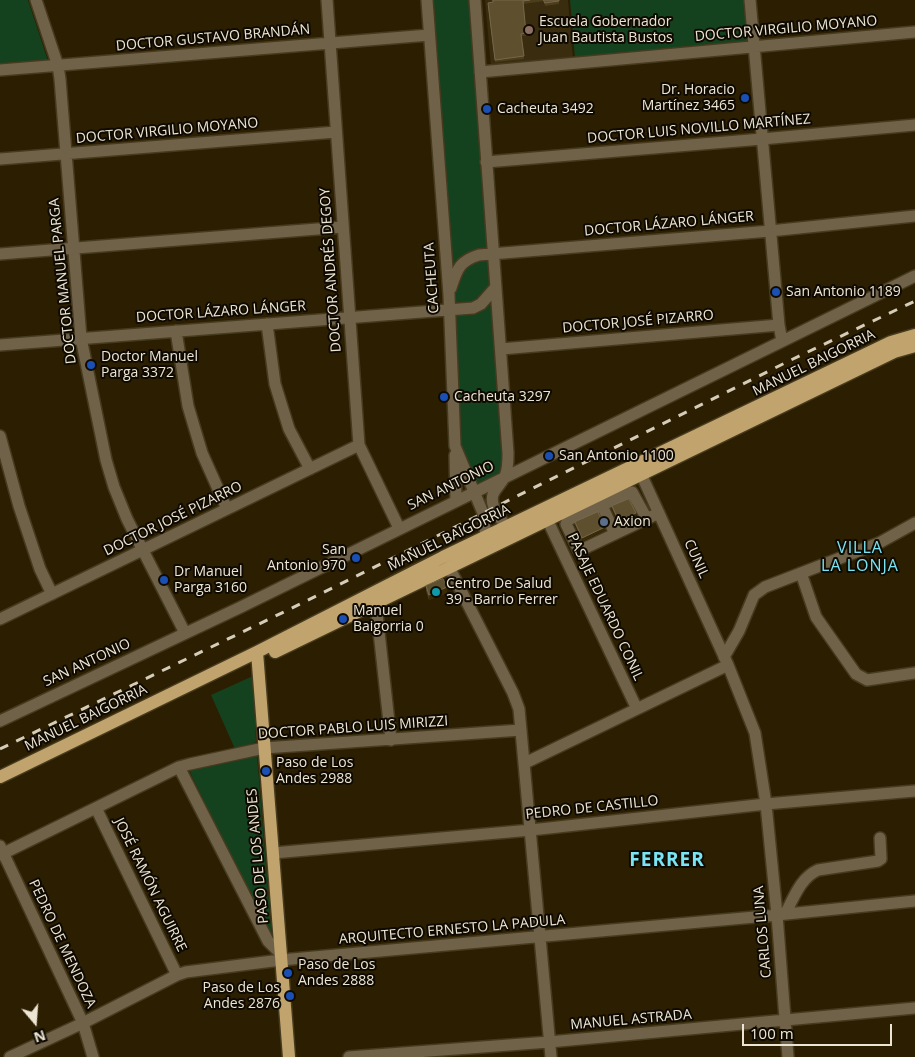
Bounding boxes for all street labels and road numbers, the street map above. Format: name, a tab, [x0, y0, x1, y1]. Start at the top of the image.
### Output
street label: DOCTOR VIRGILIO MOYANO	[694, 13, 878, 45]
street label: DOCTOR GUSTAVO BRANDÁN	[115, 21, 311, 55]
street label: DOCTOR LUIS NOVILLO MARTÍNEZ	[587, 111, 811, 147]
street label: DOCTOR VIRGILIO MOYANO	[75, 115, 259, 147]
street label: DOCTOR ANDRÉS DEGOY	[317, 187, 345, 353]
street label: DOCTOR MANUEL PARGA	[46, 197, 80, 365]
street label: DOCTOR LÁZARO LÁNGER	[583, 208, 755, 240]
street label: CACHEUTA	[421, 242, 443, 314]
street label: DOCTOR LÁZARO LÁNGER	[136, 298, 306, 326]
street label: DOCTOR JOSÉ PIZARRO	[562, 307, 714, 337]
street label: MANUEL BAIGORRIA	[750, 326, 878, 400]
street label: SAN ANTONIO	[405, 458, 497, 514]
street label: DOCTOR JOSÉ PIZARRO	[101, 478, 245, 560]
street label: MANUEL BAIGORRIA	[385, 501, 513, 575]
street label: PASAJE EDUARDO CONIL	[563, 531, 647, 683]
street label: CUNIL	[680, 537, 712, 581]
street label: SAN ANTONIO	[41, 636, 133, 690]
street label: MANUEL BAIGORRIA	[22, 681, 150, 755]
street label: DOCTOR PABLO LUIS MIRIZZI	[257, 713, 449, 743]
street label: PASO DE LOS ANDES	[244, 788, 272, 924]
street label: PEDRO DE CASTILLO	[525, 793, 659, 823]
street label: JOSÉ RAMÓN AGUIRRE	[110, 815, 190, 955]
street label: PEDRO DE MENDOZA	[25, 877, 99, 1011]
street label: CARLOS LUNA	[751, 885, 775, 979]
street label: ARQUITECTO ERNESTO LA PADULA	[338, 912, 566, 948]
street label: MANUEL ASTRADA	[570, 1006, 692, 1034]

